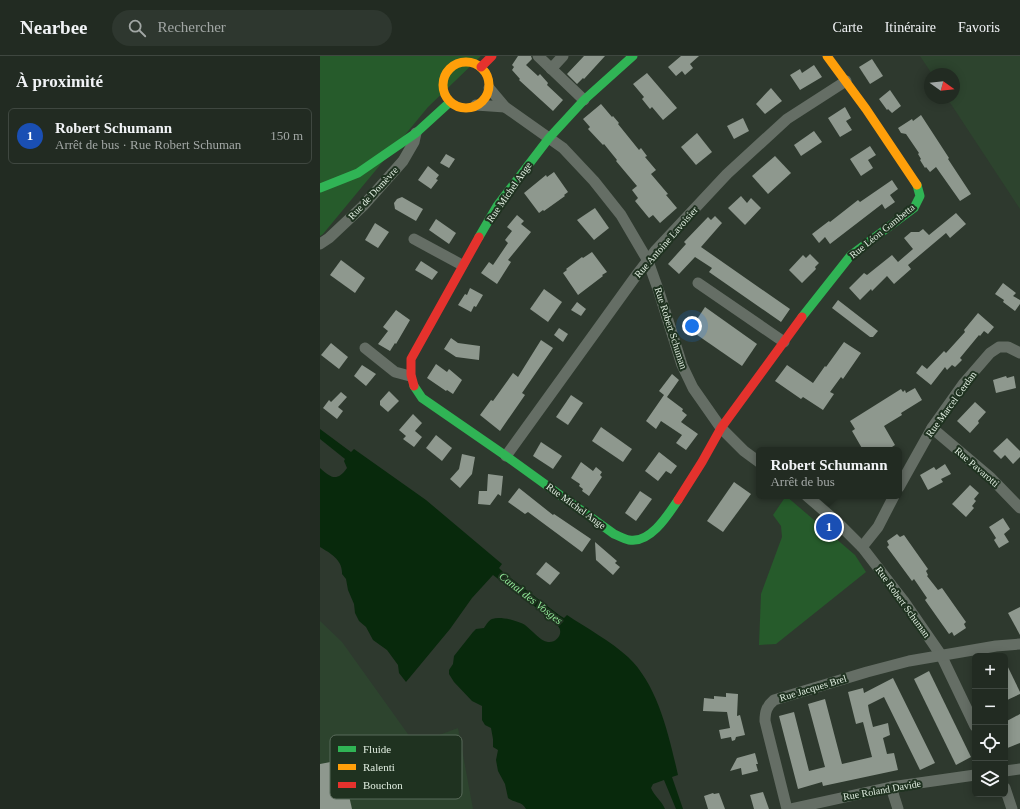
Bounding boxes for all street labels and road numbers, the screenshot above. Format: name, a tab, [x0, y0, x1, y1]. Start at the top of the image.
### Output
street label: Rue Michel Ange	[484, 159, 534, 224]
street label: Rue de Domèvre	[346, 164, 401, 222]
street label: Rue Léon Gambetta	[847, 201, 917, 261]
street label: Rue Antoine Lavoisier	[632, 204, 700, 280]
street label: Rue Robert Schuman	[653, 286, 689, 370]
street label: Rue Marcel Cerdan	[924, 369, 978, 439]
street label: Rue Pavarotti	[953, 445, 1001, 489]
street label: Rue Michel Ange	[544, 481, 608, 532]
street label: Rue Robert Schuman	[873, 564, 933, 640]
street label: Rue Jacques Brel	[778, 673, 848, 703]
street label: Rue Roland Davide	[842, 778, 922, 802]

